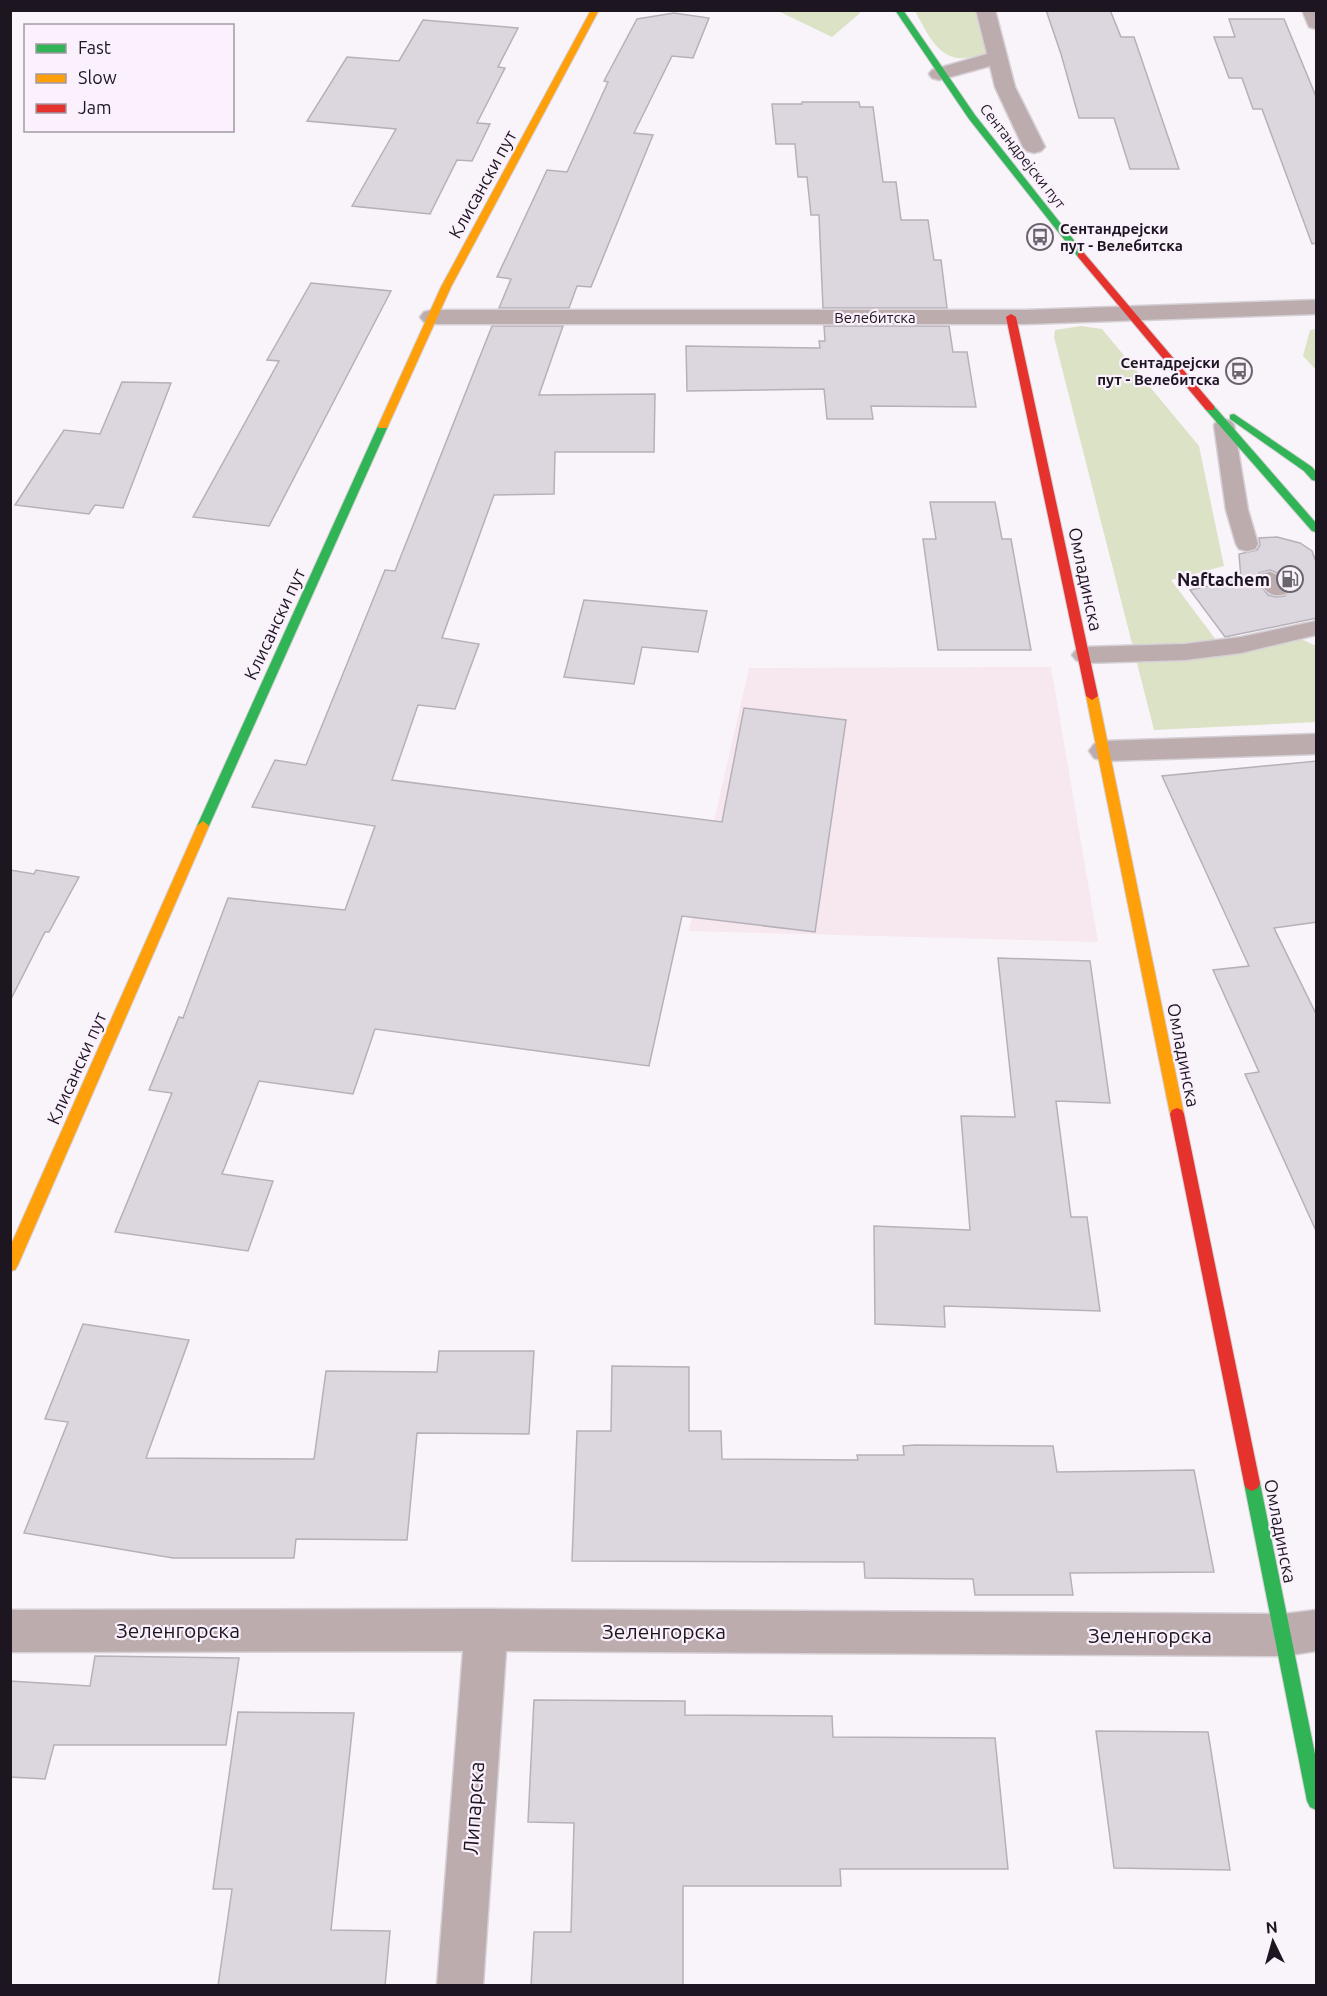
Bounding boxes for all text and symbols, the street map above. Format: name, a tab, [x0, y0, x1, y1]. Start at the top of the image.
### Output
legend	[24, 24, 234, 132]
text: Fast	[78, 37, 111, 57]
text: Slow	[78, 67, 117, 87]
text: Jam	[78, 97, 112, 117]
street label: Сентандрејски пут	[977, 100, 1070, 212]
street label: Клисански пут	[444, 126, 520, 242]
place label: Сентандрејски пут - Велебитска	[1060, 220, 1183, 254]
bus stop icon: Сентандрејски пут - Велебитска	[1025, 222, 1055, 252]
street label: Велебитска	[834, 309, 916, 326]
place label: Сентадрејски пут - Велебитска	[1097, 354, 1220, 388]
bus stop icon: Сентадрејски пут - Велебитска	[1224, 356, 1254, 386]
street label: Омладинска	[1065, 525, 1107, 633]
fuel station icon: Naftachem	[1275, 564, 1305, 594]
street label: Клисански пут	[239, 565, 309, 683]
place label: Naftachem	[1177, 569, 1270, 589]
street label: Омладинска	[1164, 1001, 1204, 1109]
street label: Клисански пут	[42, 1009, 110, 1127]
street label: Омладинска	[1261, 1477, 1301, 1585]
street label: Зеленгорска	[116, 1618, 240, 1642]
street label: Зеленгорска	[602, 1619, 726, 1643]
street label: Зеленгорска	[1088, 1623, 1212, 1647]
street label: Липарска	[458, 1761, 488, 1855]
north arrow	[1243, 1912, 1303, 1972]
text: N	[1265, 1918, 1278, 1937]

